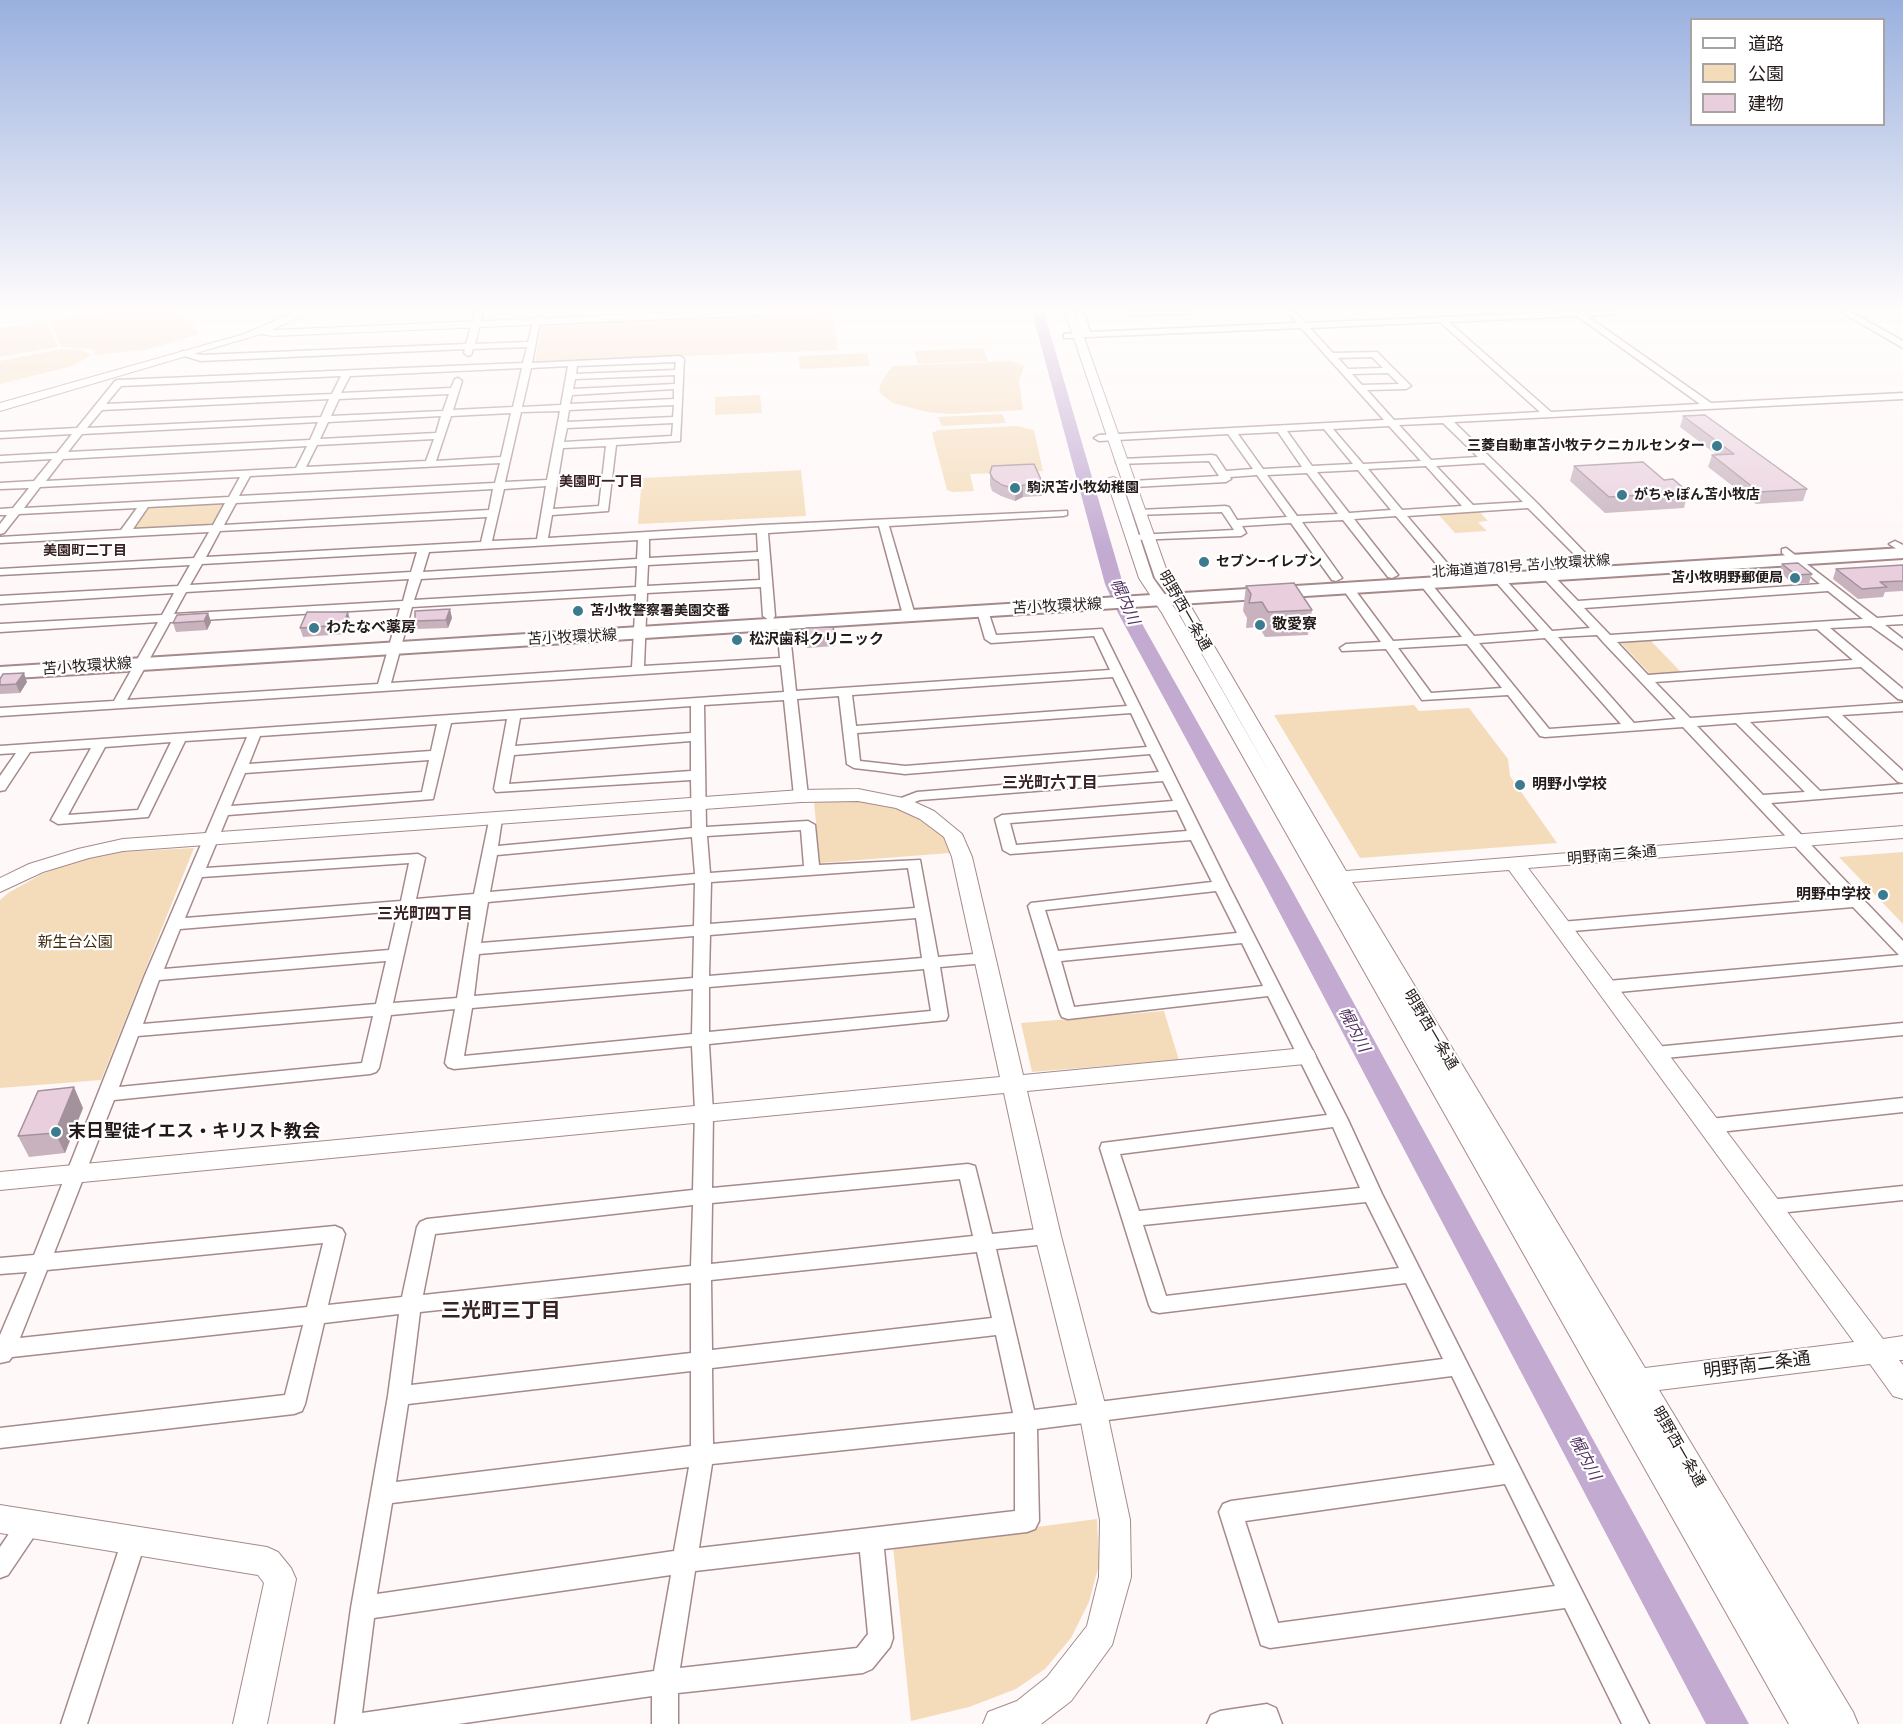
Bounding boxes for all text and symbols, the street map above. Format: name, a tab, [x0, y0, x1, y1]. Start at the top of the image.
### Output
legend	[1690, 18, 1885, 126]
text: 道路	[1748, 31, 1784, 56]
text: 公園	[1748, 61, 1784, 86]
text: 建物	[1748, 91, 1784, 116]
place label: 三菱自動車苫小牧テクニカルセンター	[1467, 438, 1705, 454]
marker: 三菱自動車苫小牧テクニカルセンター	[1710, 439, 1724, 453]
district label: 美園町一丁目	[559, 474, 643, 490]
place label: 駒沢苫小牧幼稚園	[1027, 480, 1139, 496]
marker: 駒沢苫小牧幼稚園	[1008, 481, 1022, 495]
place label: がちゃぽん苫小牧店	[1634, 487, 1760, 503]
marker: がちゃぽん苫小牧店	[1615, 488, 1629, 502]
district label: 美園町二丁目	[43, 543, 127, 559]
street label: 北海道道781号 苫小牧環状線	[1431, 552, 1611, 582]
place label: セブン-イレブン	[1216, 554, 1322, 570]
marker: セブン-イレブン	[1197, 555, 1211, 569]
street label: 明野西一条通	[1154, 568, 1214, 654]
place label: 苫小牧明野郵便局	[1671, 570, 1783, 586]
marker: 苫小牧明野郵便局	[1788, 571, 1802, 585]
water label: 幌内川	[1105, 576, 1143, 628]
street label: 苫小牧環状線	[1012, 596, 1102, 618]
place label: 苫小牧警察署美園交番	[590, 603, 730, 619]
marker: 苫小牧警察署美園交番	[571, 604, 585, 618]
place label: 敬愛寮	[1272, 616, 1317, 634]
marker: 敬愛寮	[1253, 618, 1267, 632]
place label: わたなべ薬房	[326, 619, 416, 637]
marker: わたなべ薬房	[307, 621, 321, 635]
street label: 苫小牧環状線	[527, 627, 617, 649]
place label: 松沢歯科クリニック	[749, 631, 884, 649]
marker: 松沢歯科クリニック	[730, 633, 744, 647]
street label: 苫小牧環状線	[41, 655, 133, 679]
district label: 三光町六丁目	[1002, 774, 1098, 794]
place label: 明野小学校	[1532, 776, 1607, 794]
marker: 明野小学校	[1513, 778, 1527, 792]
street label: 明野南三条通	[1566, 843, 1658, 869]
place label: 明野中学校	[1796, 886, 1871, 904]
marker: 明野中学校	[1876, 888, 1890, 902]
district label: 三光町四丁目	[377, 905, 473, 925]
park label: 新生台公園	[38, 934, 112, 952]
street label: 明野西一条通	[1399, 987, 1461, 1073]
water label: 幌内川	[1333, 1004, 1373, 1056]
place label: 末日聖徒イエス・キリスト教会	[68, 1121, 320, 1143]
marker: 末日聖徒イエス・キリスト教会	[49, 1125, 63, 1139]
district label: 三光町三丁目	[441, 1300, 561, 1324]
street label: 明野南二条通	[1702, 1349, 1812, 1383]
street label: 明野西一条通	[1648, 1404, 1708, 1490]
water label: 幌内川	[1564, 1432, 1604, 1484]

